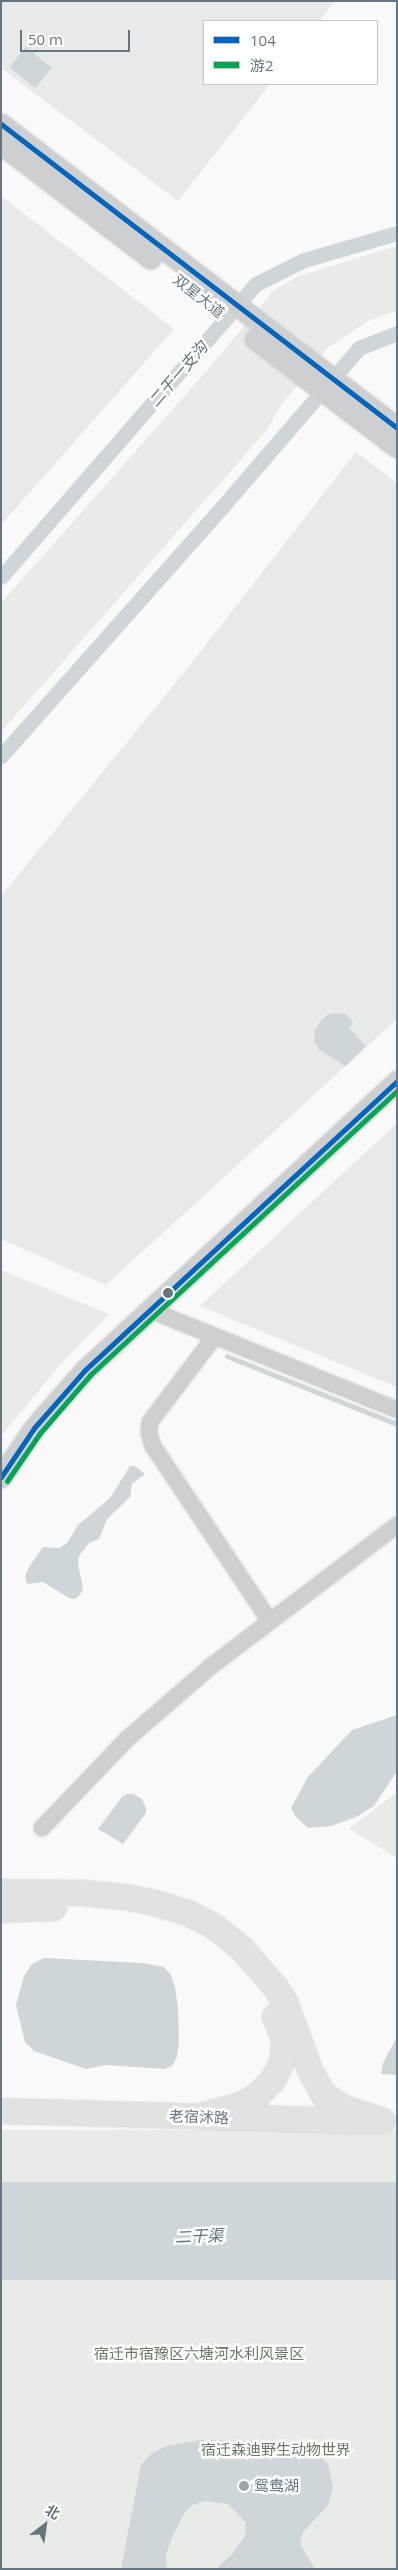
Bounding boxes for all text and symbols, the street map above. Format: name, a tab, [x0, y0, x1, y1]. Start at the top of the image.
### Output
scale bar	[22, 20, 132, 52]
legend	[203, 20, 378, 85]
text: 50 m	[28, 29, 63, 49]
text: 104	[250, 30, 276, 50]
text: 游2	[250, 55, 274, 75]
street label: 双星大道	[170, 270, 228, 322]
water label: 二干一支沟	[145, 338, 211, 410]
unlabelled marker	[163, 1288, 173, 1298]
street label: 老宿沭路	[169, 2107, 229, 2127]
water label: 二干渠	[175, 2226, 223, 2246]
park label: 宿迁市宿豫区六塘河水利风景区	[94, 2345, 304, 2363]
park label: 宿迁森迪野生动物世界	[201, 2441, 351, 2459]
place label: 鸳鸯湖	[254, 2477, 299, 2495]
marker: 鸳鸯湖	[238, 2480, 250, 2492]
north arrow	[20, 2500, 70, 2550]
text: 北	[42, 2500, 64, 2523]

